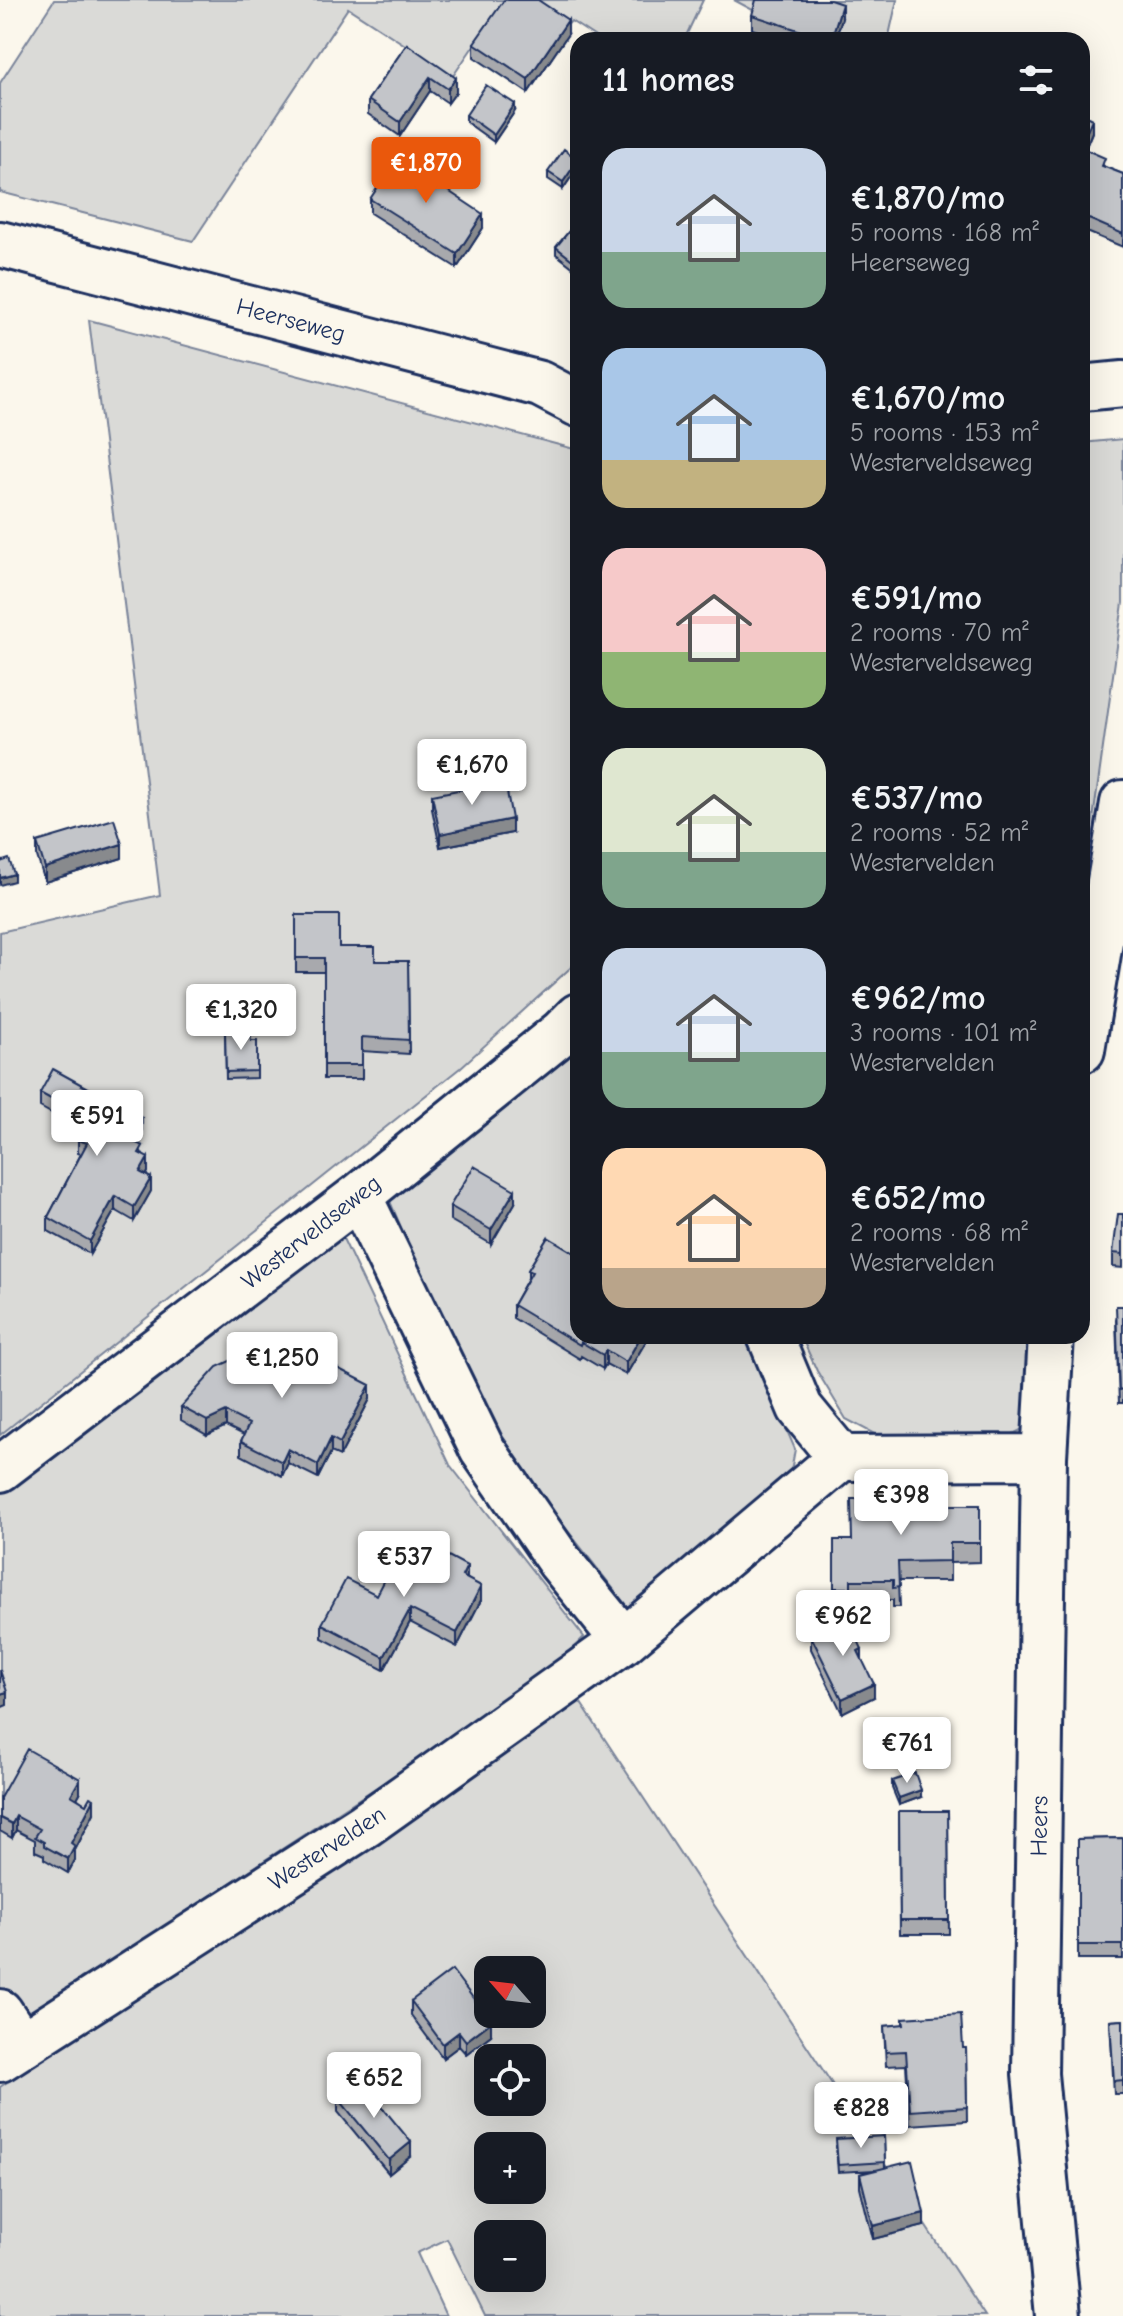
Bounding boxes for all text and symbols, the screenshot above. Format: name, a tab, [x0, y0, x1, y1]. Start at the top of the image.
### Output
icon: filters	[1014, 58, 1058, 102]
text: 11 homes	[602, 60, 735, 100]
pin: €1,870	[361, 137, 491, 205]
text: €1,870	[390, 148, 462, 178]
text: €1,870/mo	[850, 178, 1005, 218]
icon: home	[666, 180, 762, 276]
text: 5 rooms · 168 m²	[850, 218, 1039, 248]
text: Heerseweg	[850, 248, 971, 278]
street label: Heerseweg	[234, 292, 348, 348]
text: €1,670/mo	[850, 378, 1005, 418]
icon: home	[666, 380, 762, 476]
text: 5 rooms · 153 m²	[850, 418, 1039, 448]
text: Westerveldseweg	[850, 448, 1033, 478]
text: €591/mo	[850, 578, 982, 618]
icon: home	[666, 580, 762, 676]
text: 2 rooms · 70 m²	[850, 618, 1029, 648]
text: Westerveldseweg	[850, 648, 1033, 678]
pin: €1,670	[407, 739, 537, 807]
text: €1,670	[435, 750, 509, 780]
text: €537/mo	[850, 778, 983, 818]
icon: home	[666, 780, 762, 876]
text: 2 rooms · 52 m²	[850, 818, 1028, 848]
text: Westervelden	[850, 848, 995, 878]
text: €962/mo	[850, 978, 985, 1018]
icon: home	[666, 980, 762, 1076]
pin: €1,320	[176, 984, 306, 1052]
text: €1,320	[204, 995, 278, 1025]
text: 3 rooms · 101 m²	[850, 1018, 1037, 1048]
text: Westervelden	[850, 1048, 995, 1078]
pin: €591	[50, 1090, 144, 1158]
text: €591	[69, 1101, 125, 1131]
street label: Westerveldseweg	[236, 1169, 386, 1295]
text: €652/mo	[850, 1178, 986, 1218]
icon: home	[666, 1180, 762, 1276]
text: 2 rooms · 68 m²	[850, 1218, 1028, 1248]
text: Westervelden	[850, 1248, 995, 1278]
pin: €1,250	[217, 1332, 347, 1400]
text: €1,250	[245, 1343, 319, 1373]
pin: €398	[854, 1469, 948, 1537]
text: €398	[872, 1480, 930, 1510]
pin: €537	[357, 1531, 451, 1599]
text: €537	[376, 1542, 432, 1572]
pin: €962	[796, 1590, 890, 1658]
text: €962	[814, 1601, 872, 1631]
pin: €761	[860, 1717, 954, 1785]
text: €761	[881, 1728, 933, 1758]
street label: Heers	[1024, 1795, 1054, 1857]
street label: Westervelden	[263, 1800, 391, 1896]
north arrow	[474, 1956, 546, 2028]
map controls	[474, 1956, 546, 2292]
button: locate	[474, 2044, 546, 2116]
pin: €652	[327, 2052, 421, 2120]
text: €652	[345, 2063, 403, 2093]
pin: €828	[814, 2082, 908, 2150]
text: €828	[832, 2093, 890, 2123]
button: +	[474, 2132, 546, 2204]
button: −	[474, 2220, 546, 2292]

